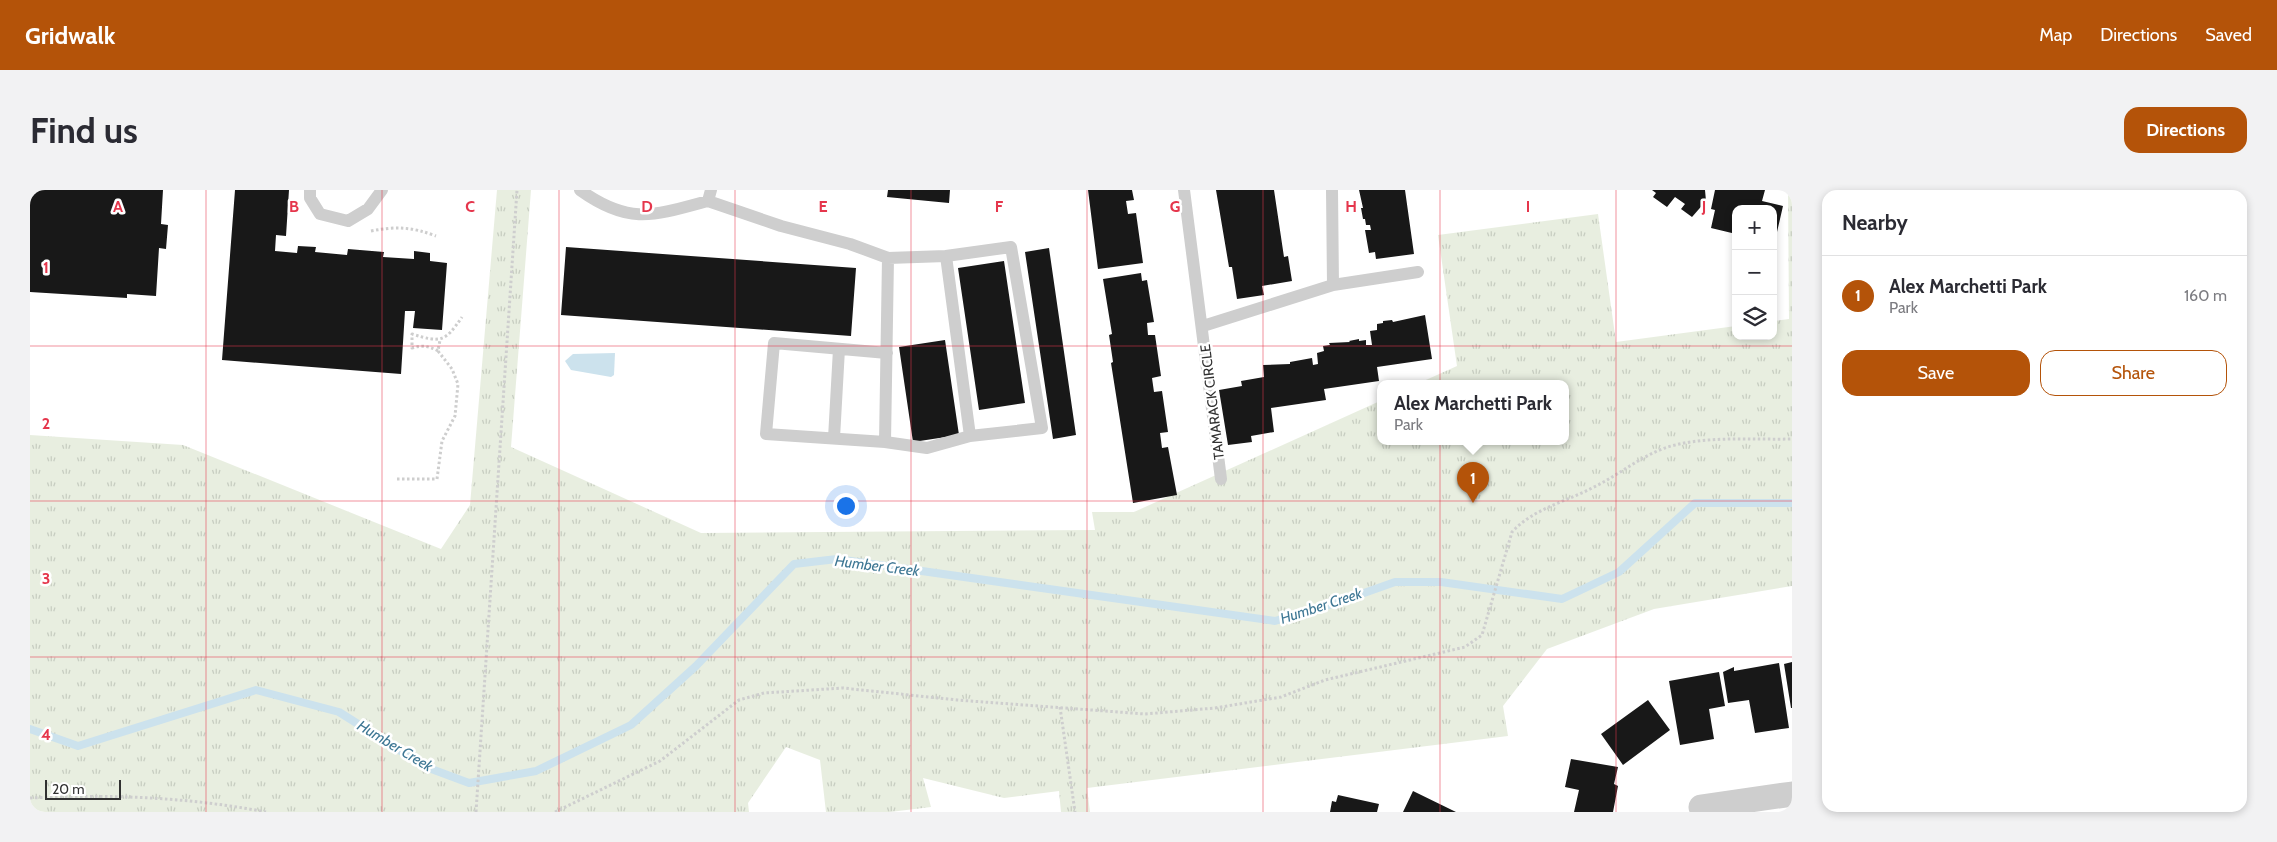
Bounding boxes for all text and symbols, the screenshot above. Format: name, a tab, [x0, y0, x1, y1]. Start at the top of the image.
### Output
text: Gridwalk	[25, 21, 115, 50]
text: Map	[2039, 24, 2072, 46]
text: Directions	[2100, 24, 2177, 46]
text: Saved	[2205, 24, 2252, 46]
button: Directions	[2124, 107, 2247, 153]
text: Find us	[30, 109, 138, 152]
text: A	[113, 197, 123, 216]
text: B	[289, 197, 299, 216]
text: C	[465, 197, 475, 216]
text: D	[641, 197, 653, 216]
text: E	[818, 197, 828, 216]
text: F	[995, 197, 1004, 216]
text: G	[1170, 197, 1180, 216]
text: H	[1345, 197, 1357, 216]
text: I	[1526, 197, 1530, 216]
text: J	[1701, 197, 1706, 216]
map controls	[1732, 205, 1777, 340]
button: +	[1732, 205, 1777, 250]
text: Nearby	[1842, 210, 1908, 235]
button: −	[1732, 250, 1777, 295]
text: 1	[43, 258, 49, 277]
text: Alex Marchetti Park	[1889, 275, 2047, 298]
text: 1	[1855, 286, 1861, 305]
text: 160 m	[2184, 286, 2227, 305]
button: layers	[1732, 295, 1777, 340]
text: Park	[1889, 298, 1918, 317]
street label: TAMARACK CIRCLE	[1196, 343, 1228, 461]
button: Save	[1842, 350, 2030, 396]
button: Share	[2040, 350, 2227, 396]
popup	[1377, 380, 1569, 445]
text: Alex Marchetti Park	[1394, 392, 1552, 415]
text: 2	[42, 414, 50, 433]
text: Park	[1394, 415, 1423, 434]
pin: 1	[1457, 462, 1489, 503]
your location	[833, 493, 859, 519]
water label: Humber Creek	[834, 552, 921, 580]
text: 3	[42, 569, 50, 588]
water label: Humber Creek	[1278, 584, 1365, 628]
water label: Humber Creek	[354, 716, 437, 776]
text: 4	[41, 725, 51, 744]
scale bar	[45, 777, 121, 800]
text: 20 m	[52, 780, 85, 798]

